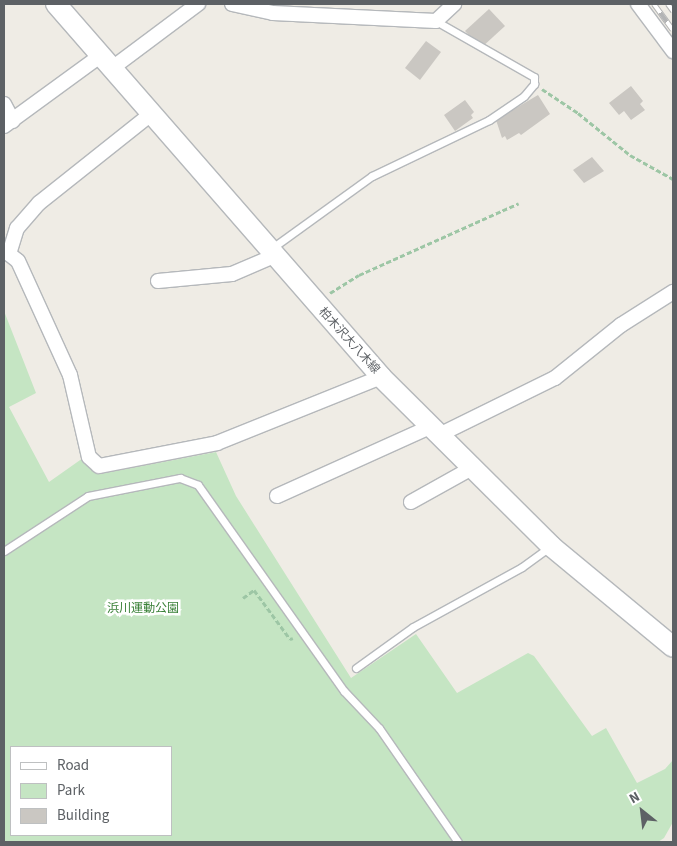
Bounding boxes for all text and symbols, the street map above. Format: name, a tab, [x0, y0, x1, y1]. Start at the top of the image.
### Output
street label: 柏木沢大八木線	[316, 305, 382, 377]
park label: 浜川運動公園	[107, 602, 179, 616]
legend	[10, 746, 172, 836]
text: Road	[57, 755, 89, 776]
text: Park	[57, 780, 85, 801]
north arrow	[617, 786, 667, 836]
text: N	[626, 787, 644, 809]
text: Building	[57, 805, 109, 826]

